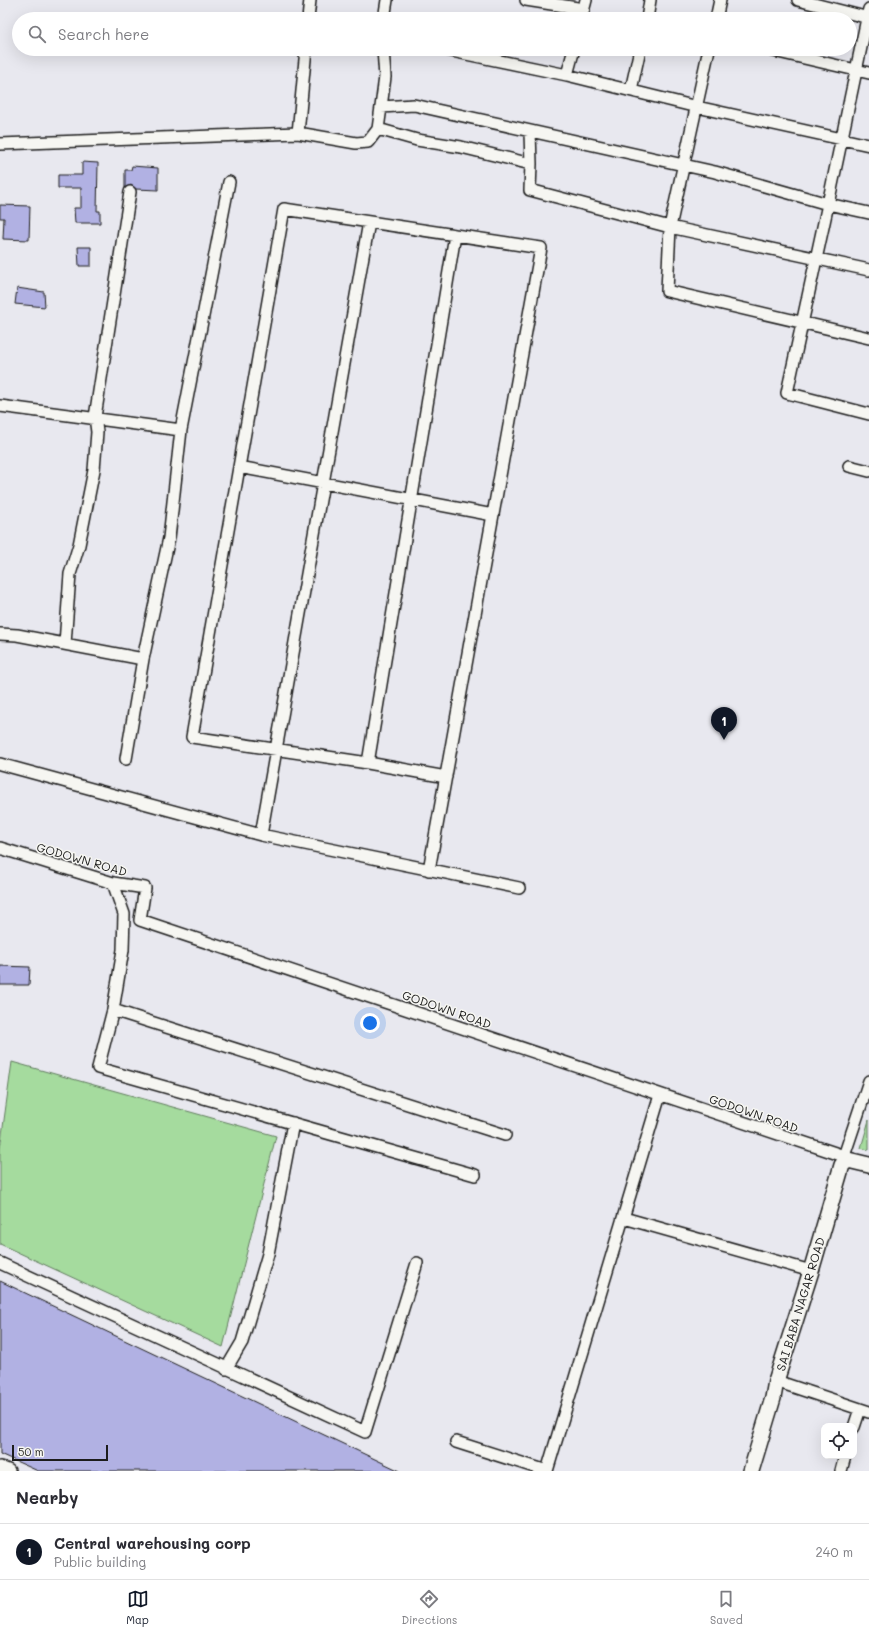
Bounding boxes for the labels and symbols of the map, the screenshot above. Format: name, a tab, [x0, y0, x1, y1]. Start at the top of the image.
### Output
pin: 1	[711, 707, 737, 740]
street label: GODOWN ROAD	[35, 838, 129, 880]
street label: GODOWN ROAD	[400, 986, 494, 1032]
your location	[360, 1013, 380, 1033]
street label: GODOWN ROAD	[707, 1090, 801, 1136]
street label: SAI BABA NAGAR ROAD	[772, 1235, 828, 1373]
scale bar	[12, 1443, 108, 1462]

